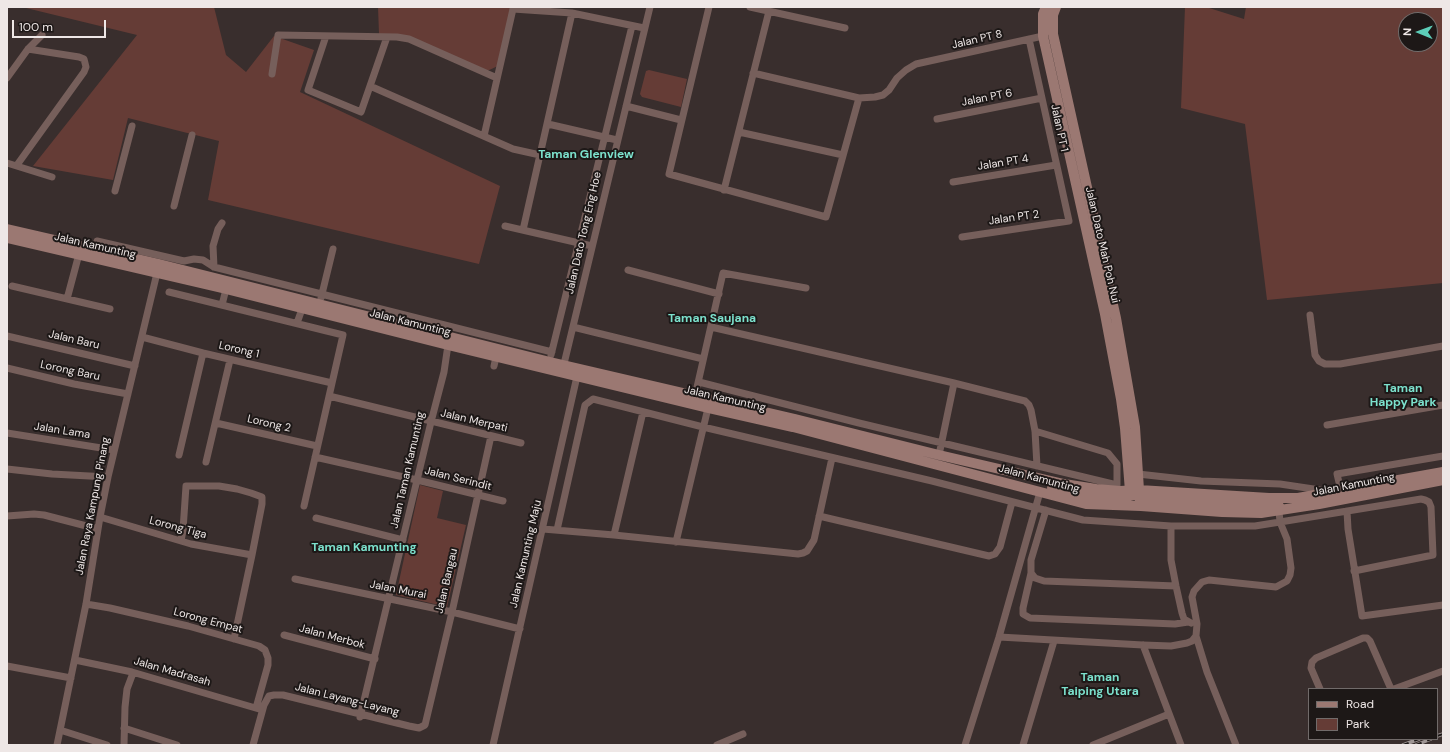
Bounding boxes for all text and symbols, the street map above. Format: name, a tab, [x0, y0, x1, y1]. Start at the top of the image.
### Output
scale bar	[14, 12, 108, 38]
north arrow	[1398, 12, 1438, 52]
text: 100 m	[19, 19, 53, 35]
street label: Jalan PT 8	[951, 28, 1003, 52]
text: N	[1400, 28, 1414, 36]
street label: Jalan PT 6	[960, 87, 1014, 109]
street label: Jalan PT 1	[1048, 103, 1070, 153]
district label: Taman Glenview	[538, 148, 634, 162]
street label: Jalan PT 4	[977, 152, 1029, 174]
street label: Jalan Dato Tong Eng Hoe	[563, 171, 605, 295]
street label: Jalan Dato Mah Poh Nui	[1082, 186, 1122, 304]
street label: Jalan PT 2	[988, 208, 1040, 228]
street label: Jalan Kamunting	[53, 230, 137, 262]
street label: Jalan Kamunting	[368, 307, 452, 339]
district label: Taman Saujana	[668, 312, 756, 326]
street label: Jalan Baru	[47, 328, 101, 352]
street label: Lorong 1	[217, 339, 261, 361]
street label: Lorong Baru	[39, 358, 101, 384]
district label: Taman Happy Park	[1370, 382, 1436, 410]
street label: Jalan Kamunting	[683, 383, 767, 415]
street label: Jalan Merpati	[439, 407, 509, 435]
street label: Jalan Taman Kamunting	[388, 410, 428, 530]
street label: Lorong 2	[246, 413, 292, 435]
street label: Jalan Lama	[33, 420, 91, 442]
street label: Jalan Raya Kampung Pinang	[73, 436, 113, 576]
street label: Jalan Kamunting	[997, 462, 1081, 496]
street label: Jalan Serindit	[423, 464, 493, 494]
street label: Jalan Kamunting	[1312, 471, 1396, 499]
street label: Jalan Kamunting Maju	[507, 499, 545, 609]
street label: Lorong Tiga	[148, 514, 208, 542]
district label: Taman Kamunting	[311, 541, 417, 555]
street label: Jalan Bangau	[433, 547, 461, 615]
street label: Jalan Murai	[369, 578, 427, 602]
street label: Lorong Empat	[172, 605, 244, 637]
street label: Jalan Merbok	[298, 622, 366, 652]
street label: Jalan Madrasah	[132, 655, 212, 689]
district label: Taman Taiping Utara	[1061, 671, 1139, 699]
street label: Jalan Layang-Layang	[294, 681, 400, 719]
legend	[1308, 688, 1438, 740]
text: Road	[1346, 696, 1374, 712]
text: Park	[1346, 716, 1370, 732]

